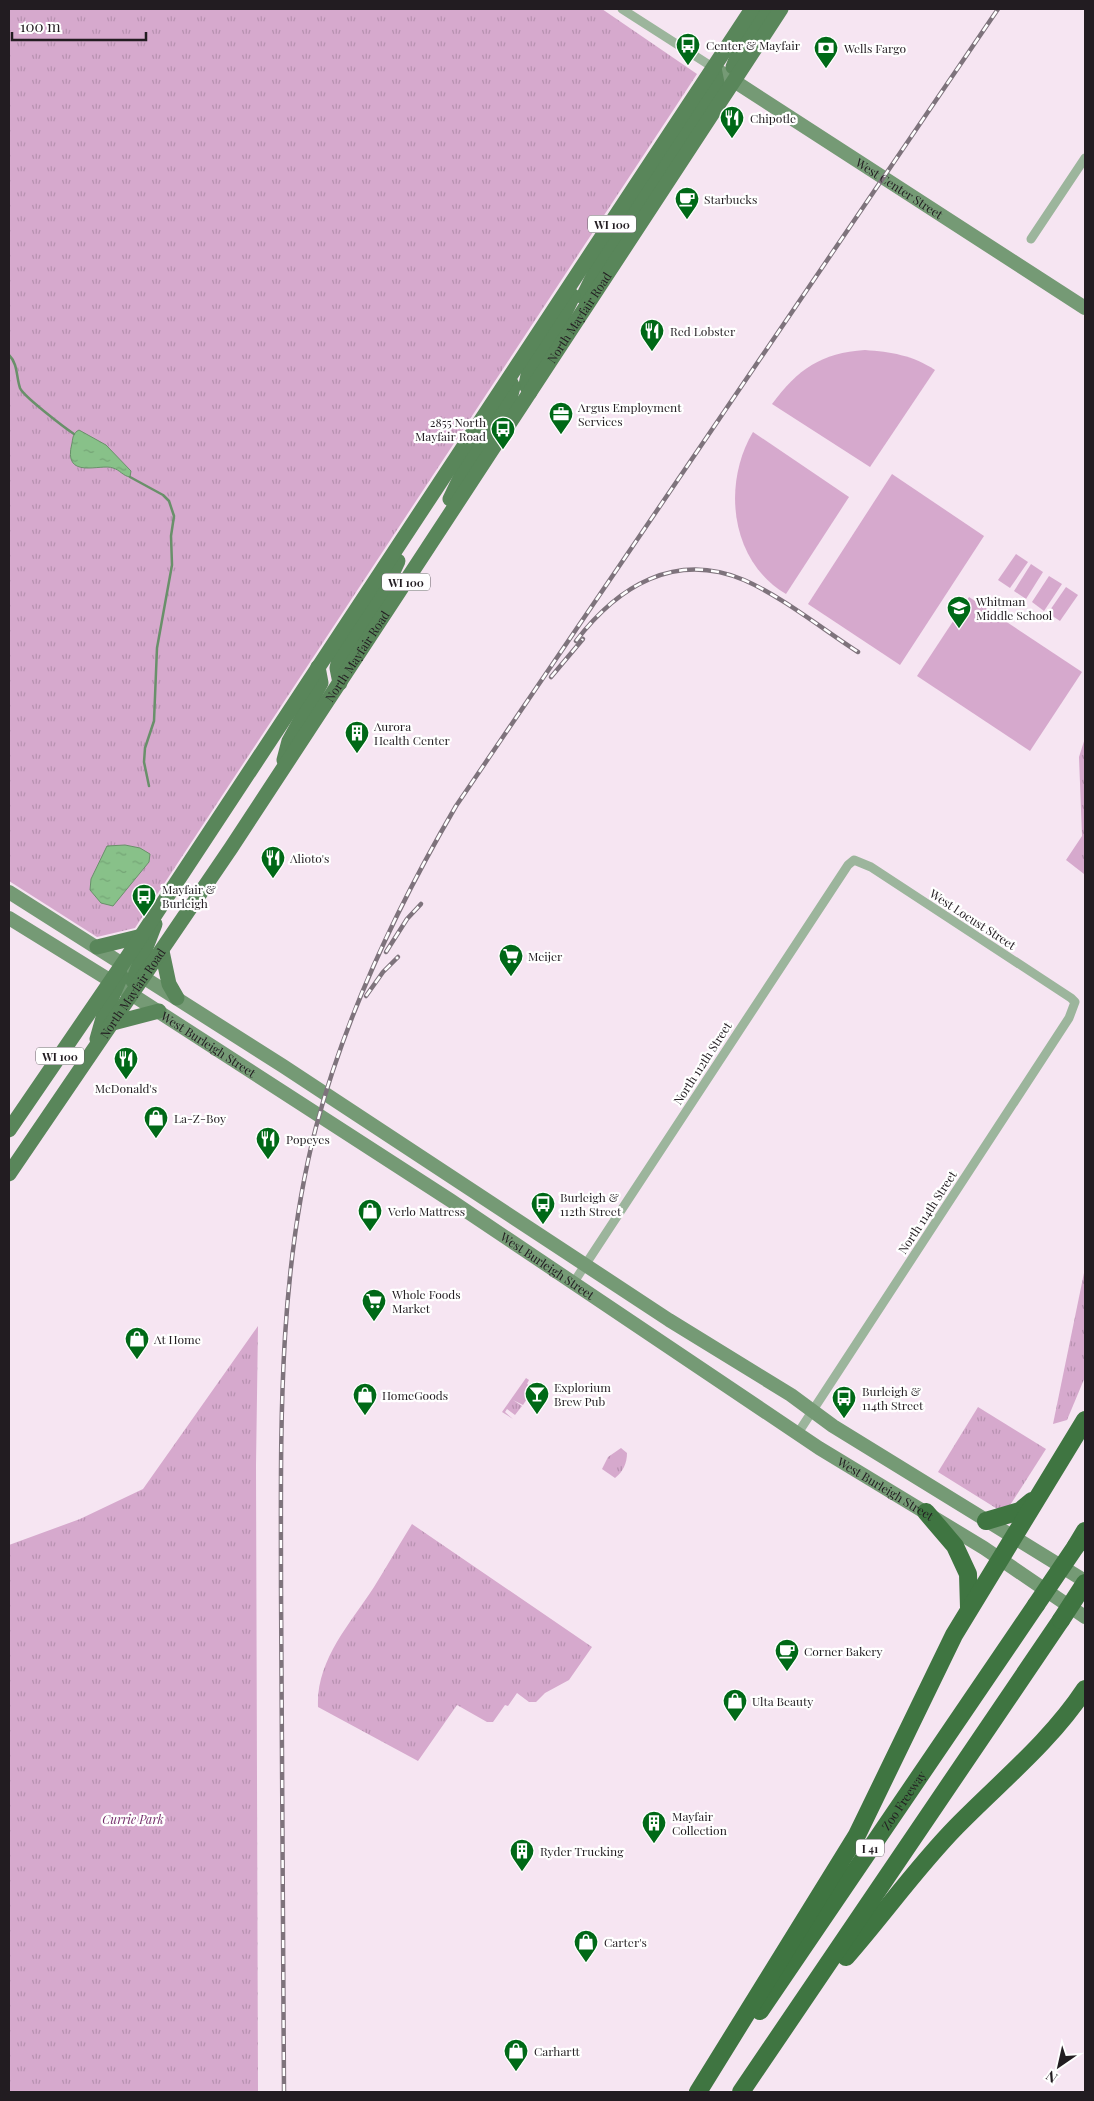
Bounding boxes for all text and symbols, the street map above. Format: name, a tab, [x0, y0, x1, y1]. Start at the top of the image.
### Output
scale bar	[12, 10, 146, 42]
text: 100 m	[20, 16, 61, 36]
bus stop icon: Center & Mayfair	[675, 32, 701, 66]
bank icon: Wells Fargo	[813, 35, 839, 69]
place label: Center & Mayfair	[706, 37, 801, 53]
place label: Wells Fargo	[843, 40, 907, 56]
restaurant icon: Chipotle	[719, 105, 745, 139]
place label: Chipotle	[750, 110, 796, 126]
street label: West Center Street	[852, 153, 947, 223]
cafe icon: Starbucks	[674, 186, 700, 220]
place label: Starbucks	[704, 191, 757, 207]
road number: WI 100	[588, 215, 636, 232]
street label: North Mayfair Road	[543, 269, 615, 366]
restaurant icon: Red Lobster	[639, 318, 665, 352]
place label: Red Lobster	[670, 323, 736, 339]
place label: Argus Employment Services	[577, 399, 682, 429]
office icon: Argus Employment Services	[548, 401, 574, 435]
place label: 2855 North Mayfair Road	[415, 414, 486, 444]
bus stop icon: 2855 North Mayfair Road	[490, 416, 516, 450]
road number: WI 100	[382, 574, 430, 590]
place label: Whitman Middle School	[975, 593, 1053, 623]
school or university icon: Whitman Middle School	[946, 595, 972, 629]
street label: North Mayfair Road	[321, 607, 393, 705]
place label: Aurora Health Center	[373, 718, 450, 748]
building icon: Aurora Health Center	[344, 720, 370, 754]
restaurant icon: Alioto's	[260, 845, 286, 879]
place label: Alioto's	[289, 850, 329, 866]
place label: Mayfair & Burleigh	[162, 881, 216, 911]
bus stop icon: Mayfair & Burleigh	[131, 883, 157, 917]
street label: West Locust Street	[926, 885, 1020, 953]
supermarket icon: Meijer	[498, 943, 524, 977]
street label: North Mayfair Road	[96, 945, 169, 1041]
place label: Meijer	[528, 948, 563, 964]
street label: West Burleigh Street	[157, 1007, 260, 1081]
street label: North 112th Street	[669, 1018, 735, 1107]
restaurant icon: McDonald's	[113, 1046, 139, 1080]
road number: WI 100	[36, 1048, 84, 1064]
place label: McDonald's	[95, 1080, 157, 1096]
shop icon: La-Z-Boy	[143, 1105, 169, 1139]
place label: La-Z-Boy	[174, 1110, 226, 1126]
restaurant icon: Popeyes	[255, 1126, 281, 1160]
place label: Popeyes	[286, 1131, 330, 1147]
street label: North 114th Street	[894, 1167, 960, 1257]
place label: Burleigh & 112th Street	[560, 1189, 622, 1219]
bus stop icon: Burleigh & 112th Street	[530, 1191, 556, 1225]
shop icon: Verlo Mattress	[357, 1198, 383, 1232]
place label: Verlo Mattress	[387, 1203, 465, 1219]
street label: West Burleigh Street	[497, 1228, 598, 1303]
place label: Whole Foods Market	[391, 1286, 461, 1316]
supermarket icon: Whole Foods Market	[361, 1288, 387, 1322]
shop icon: At Home	[124, 1326, 150, 1360]
place label: At Home	[153, 1331, 201, 1347]
place label: Explorium Brew Pub	[554, 1379, 611, 1409]
bar icon: Explorium Brew Pub	[524, 1381, 550, 1415]
shop icon: HomeGoods	[352, 1382, 378, 1416]
place label: Burleigh & 114th Street	[862, 1383, 924, 1413]
bus stop icon: Burleigh & 114th Street	[831, 1385, 857, 1419]
place label: HomeGoods	[382, 1387, 448, 1403]
street label: West Burleigh Street	[834, 1453, 937, 1524]
cafe icon: Corner Bakery	[774, 1638, 800, 1672]
place label: Corner Bakery	[804, 1643, 883, 1659]
shop icon: Ulta Beauty	[722, 1688, 748, 1722]
place label: Ulta Beauty	[752, 1693, 813, 1709]
street label: Zoo Freeway	[878, 1767, 929, 1833]
place label: Mayfair Collection	[672, 1808, 727, 1838]
building icon: Mayfair Collection	[641, 1810, 667, 1844]
park label: Currie Park	[102, 1811, 164, 1827]
building icon: Ryder Trucking	[509, 1838, 535, 1872]
road number: I 41	[856, 1840, 884, 1856]
place label: Ryder Trucking	[540, 1843, 624, 1859]
shop icon: Carter's	[573, 1929, 599, 1963]
place label: Carter's	[604, 1934, 647, 1950]
shop icon: Carhartt	[503, 2038, 529, 2072]
north arrow	[1034, 2041, 1084, 2091]
place label: Carhartt	[534, 2043, 580, 2059]
text: N	[1042, 2066, 1061, 2088]

